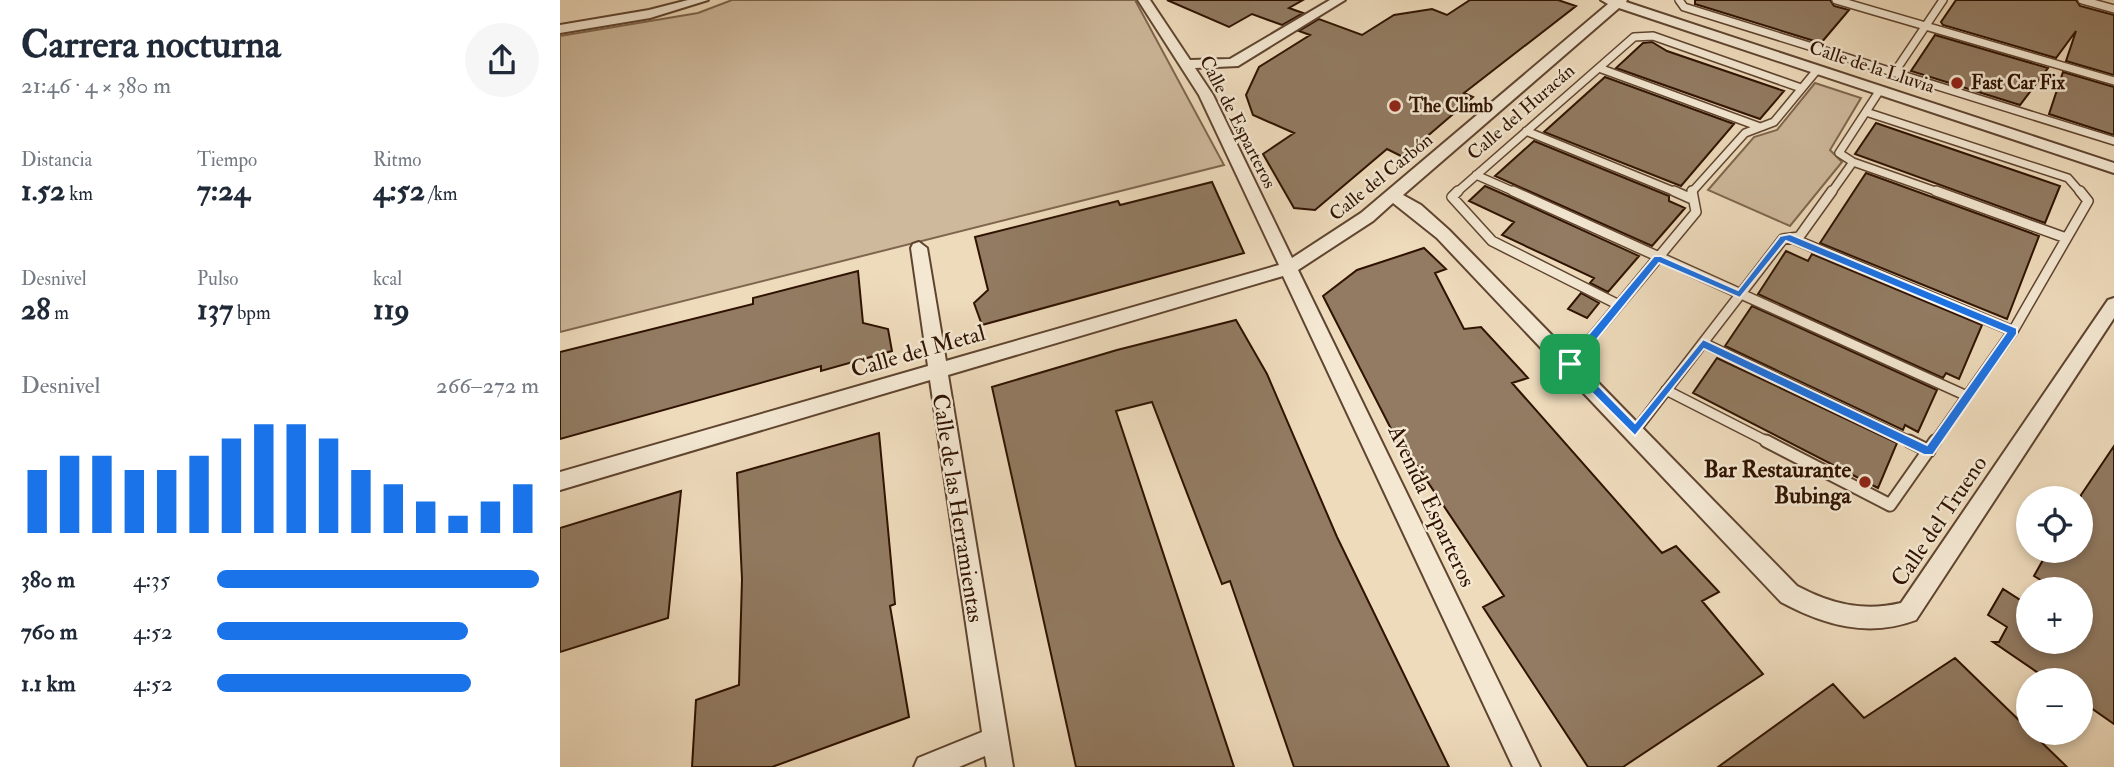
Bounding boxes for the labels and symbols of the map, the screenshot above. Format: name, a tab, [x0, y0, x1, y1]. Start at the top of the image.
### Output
street label: Calle de la Lluvia	[1806, 35, 1938, 99]
street label: Calle de Esparteros	[1193, 52, 1282, 193]
street label: Calle del Huracán	[1462, 59, 1580, 165]
place label: Fast Car Fix	[1971, 71, 2065, 95]
marker: Fast Car Fix	[1949, 75, 1965, 91]
place label: The Climb	[1408, 94, 1494, 118]
marker: The Climb	[1387, 98, 1403, 114]
street label: Calle del Carbón	[1324, 128, 1438, 226]
street label: Calle del Metal	[848, 318, 989, 384]
pin	[1540, 334, 1600, 394]
street label: Calle de las Herramientas	[926, 392, 990, 624]
street label: Avenida Esparteros	[1380, 419, 1482, 592]
street label: Calle del Trueno	[1885, 450, 1993, 592]
place label: Bar Restaurante Bubinga	[1704, 455, 1853, 511]
marker: Bar Restaurante Bubinga	[1857, 474, 1873, 490]

